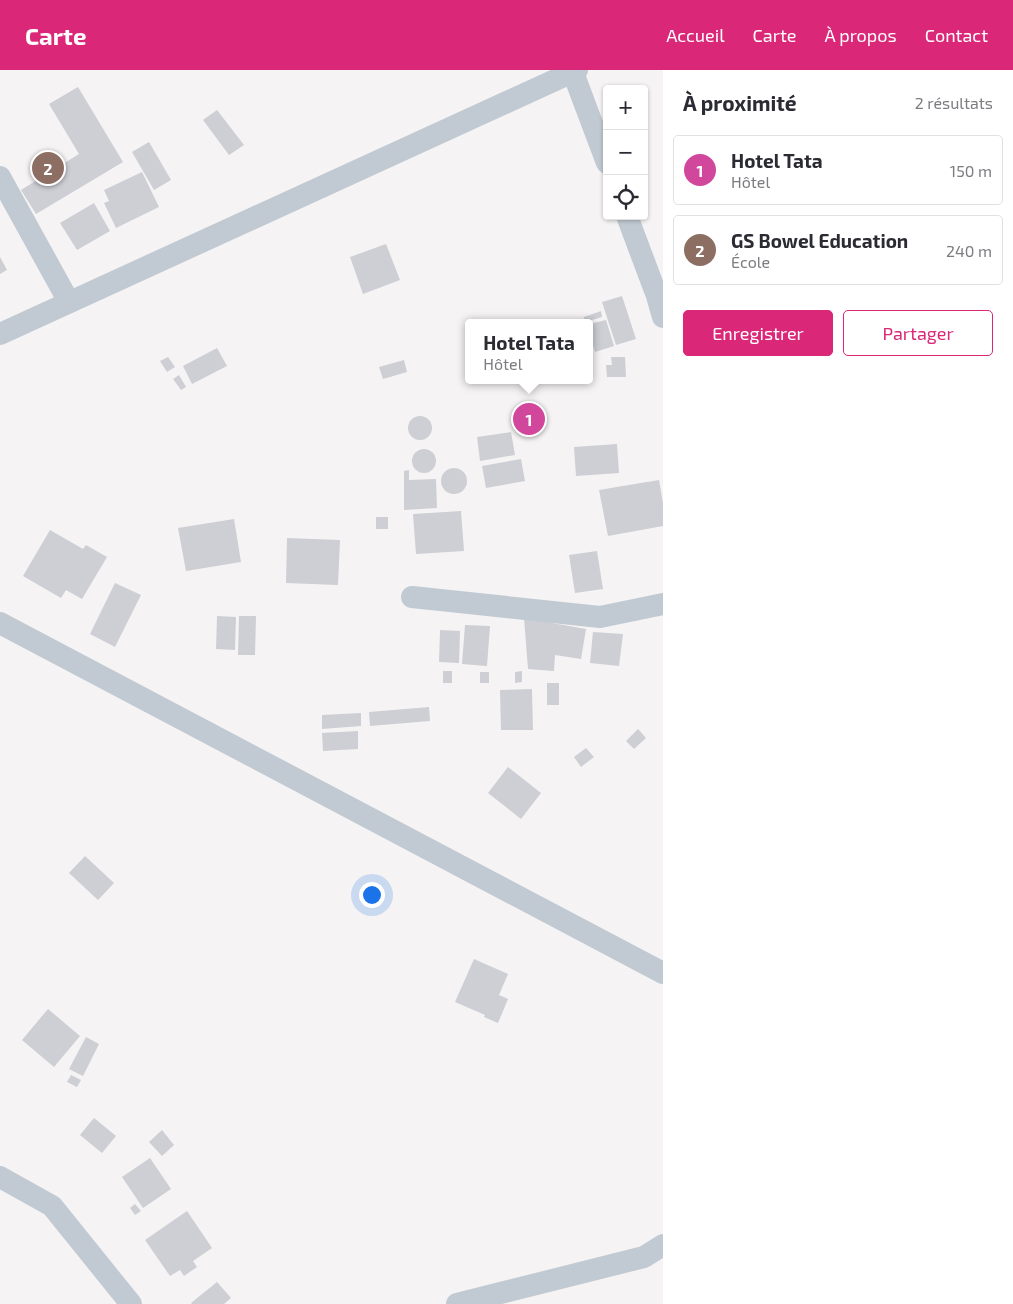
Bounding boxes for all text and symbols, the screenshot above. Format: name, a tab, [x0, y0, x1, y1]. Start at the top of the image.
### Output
text: Carte	[25, 21, 86, 50]
text: Accueil	[666, 24, 725, 46]
text: Carte	[753, 24, 796, 46]
text: À propos	[824, 24, 897, 46]
text: Contact	[925, 24, 988, 46]
map controls	[603, 85, 648, 220]
button: +	[603, 85, 648, 130]
text: À proximité	[683, 90, 797, 115]
text: 2 résultats	[915, 93, 993, 112]
button: −	[603, 130, 648, 175]
pin: 2	[32, 149, 64, 187]
text: Hotel Tata	[731, 149, 823, 172]
text: 1	[697, 161, 703, 180]
text: 150 m	[950, 161, 992, 180]
text: Hôtel	[731, 172, 770, 191]
button: locate	[603, 175, 648, 220]
text: GS Bowel Education	[731, 229, 908, 252]
text: 2	[695, 241, 705, 260]
text: 240 m	[946, 241, 992, 260]
text: École	[731, 252, 770, 271]
button: Enregistrer	[683, 310, 833, 356]
button: Partager	[843, 310, 993, 356]
popup	[465, 319, 593, 384]
text: Hotel Tata	[483, 331, 575, 354]
text: Hôtel	[483, 354, 522, 373]
pin: 1	[513, 400, 545, 438]
your location	[359, 882, 385, 908]

